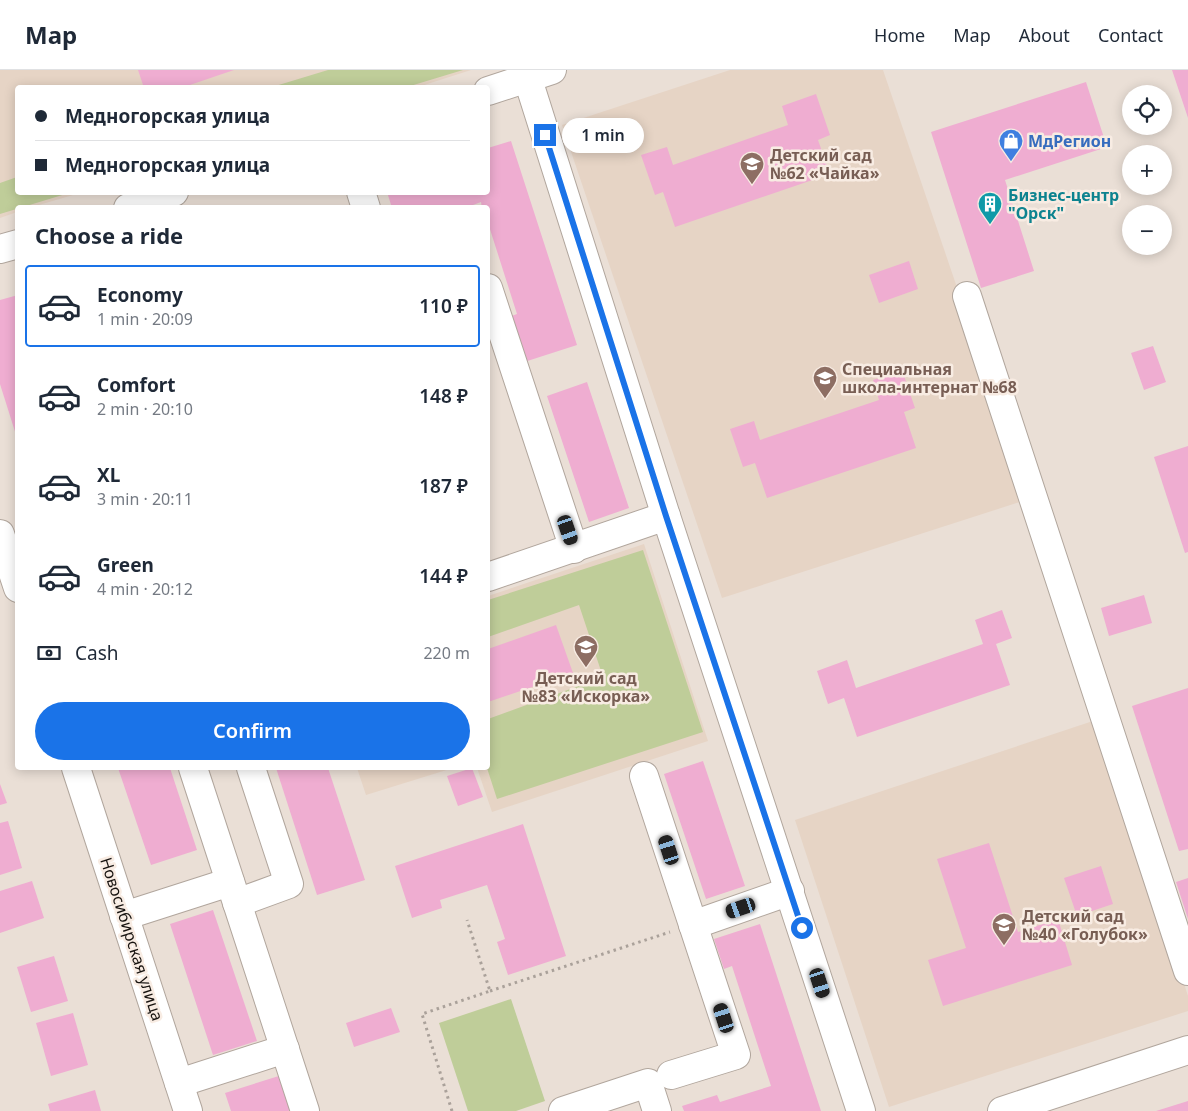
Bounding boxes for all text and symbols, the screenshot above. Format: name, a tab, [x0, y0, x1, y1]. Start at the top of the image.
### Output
text: Map	[25, 18, 77, 51]
text: Home	[874, 23, 925, 47]
text: Map	[953, 23, 991, 47]
text: About	[1019, 23, 1070, 47]
text: Contact	[1098, 23, 1163, 47]
map controls	[1122, 85, 1172, 255]
button: locate	[1122, 85, 1172, 135]
text: Медногорская улица	[65, 103, 270, 129]
callout: 1 min	[562, 118, 645, 152]
route end	[534, 124, 556, 146]
text: 1 min	[581, 124, 625, 146]
shop icon: МдРегион	[998, 128, 1024, 162]
place label: МдРегион	[1028, 130, 1111, 152]
place label: Детский сад №62 «Чайка»	[770, 144, 880, 184]
button: +	[1122, 145, 1172, 195]
school or university icon: Детский сад №62 «Чайка»	[739, 151, 765, 185]
text: Медногорская улица	[65, 152, 270, 178]
place label: Бизнес-центр "Орск"	[1008, 184, 1119, 224]
building icon: Бизнес-центр "Орск"	[977, 191, 1003, 225]
button: −	[1122, 205, 1172, 255]
text: Choose a ride	[35, 220, 183, 250]
text: Economy	[97, 282, 183, 308]
icon: car	[37, 284, 82, 329]
text: 110 ₽	[419, 293, 468, 319]
text: 1 min · 20:09	[97, 308, 193, 330]
place label: Специальная школа-интернат №68	[842, 358, 1017, 398]
school or university icon: Специальная школа-интернат №68	[812, 365, 838, 399]
text: Comfort	[97, 372, 176, 398]
icon: car	[37, 374, 82, 419]
text: 148 ₽	[419, 383, 468, 409]
text: 2 min · 20:10	[97, 398, 193, 420]
text: XL	[97, 462, 120, 488]
icon: car	[37, 464, 82, 509]
text: 187 ₽	[419, 473, 468, 499]
text: 3 min · 20:11	[97, 488, 193, 510]
car	[556, 513, 579, 547]
text: Green	[97, 552, 154, 578]
icon: car	[37, 554, 82, 599]
text: 144 ₽	[419, 563, 468, 589]
text: 4 min · 20:12	[97, 578, 193, 600]
school or university icon: Детский сад №83 «Искорка»	[573, 634, 599, 668]
icon: cash	[35, 639, 63, 667]
text: Cash	[75, 640, 119, 666]
text: 220 m	[423, 642, 470, 664]
place label: Детский сад №83 «Искорка»	[522, 667, 650, 707]
button: Confirm	[35, 702, 470, 760]
car	[657, 833, 680, 867]
street label: Новосибирская улица	[95, 854, 169, 1024]
car	[724, 896, 757, 920]
place label: Детский сад №40 «Голубок»	[1022, 905, 1148, 945]
school or university icon: Детский сад №40 «Голубок»	[991, 912, 1017, 946]
route start	[791, 917, 813, 939]
car	[808, 966, 831, 1000]
car	[712, 1001, 735, 1035]

